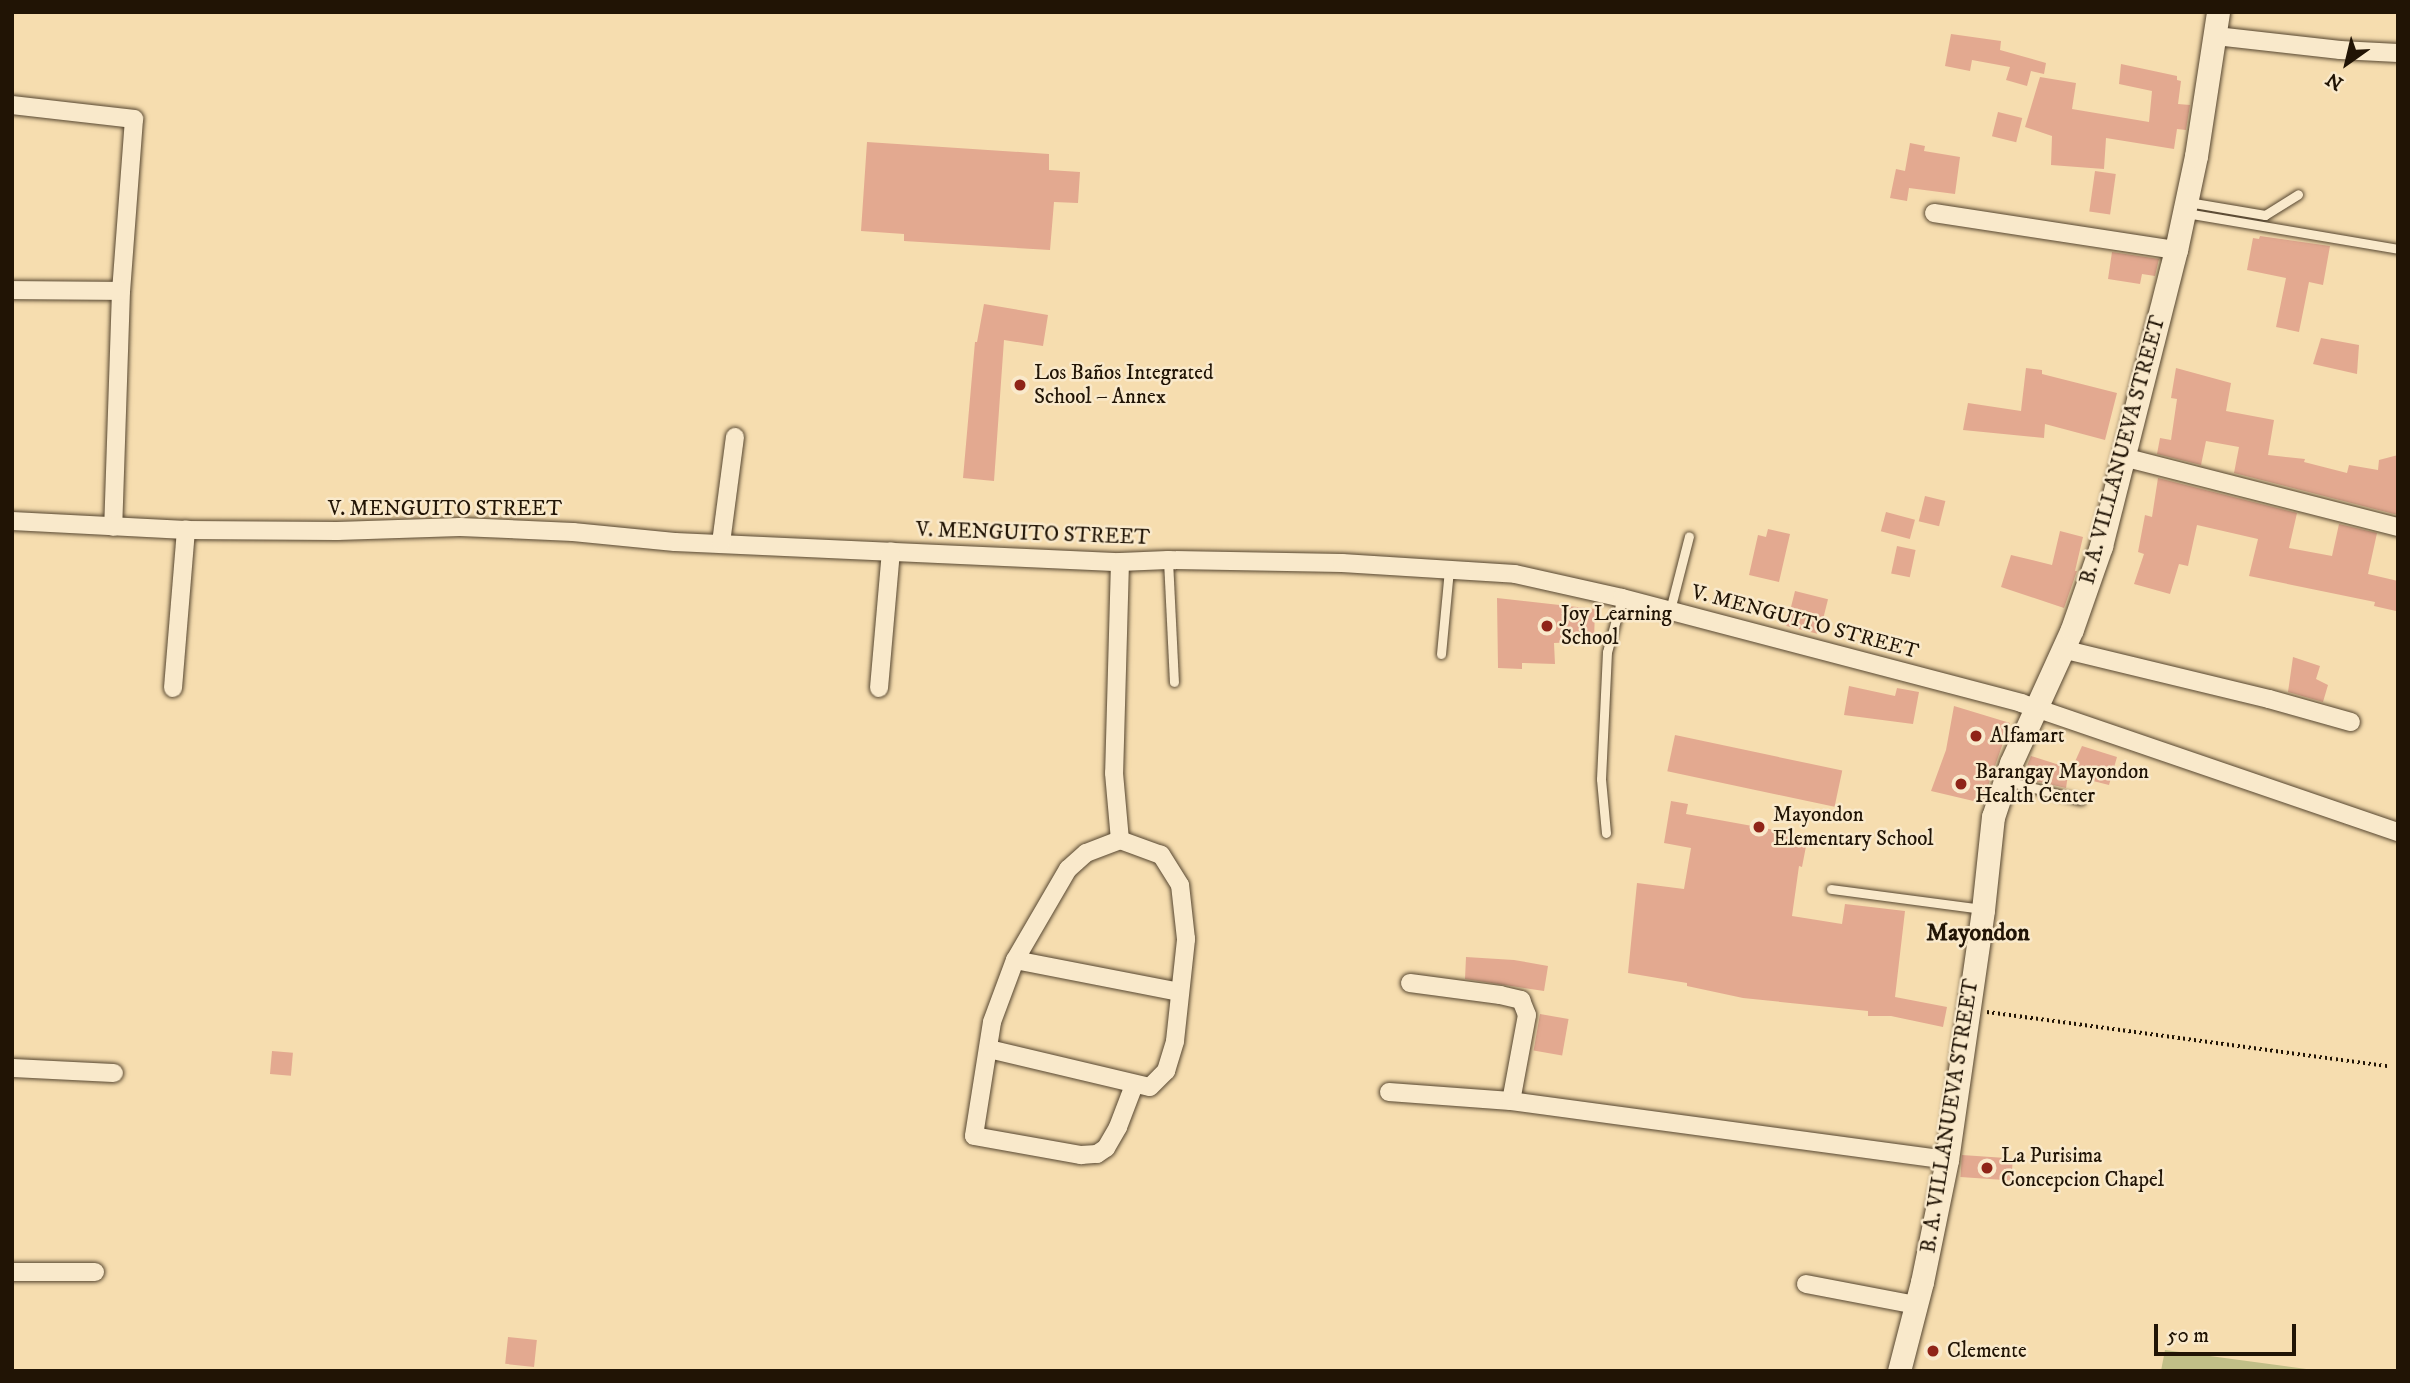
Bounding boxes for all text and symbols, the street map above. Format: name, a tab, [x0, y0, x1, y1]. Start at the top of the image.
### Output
north arrow	[2312, 28, 2382, 98]
text: N	[2322, 67, 2348, 95]
street label: B. A. VILLANUEVA STREET	[2075, 313, 2171, 587]
place label: Los Baños Integrated School – Annex	[1034, 360, 1213, 410]
marker: Los Baños Integrated School – Annex	[1012, 377, 1028, 393]
street label: V. MENGUITO STREET	[328, 496, 562, 522]
street label: V. MENGUITO STREET	[916, 517, 1150, 551]
street label: V. MENGUITO STREET	[1689, 580, 1921, 664]
place label: Joy Learning School	[1561, 601, 1672, 651]
marker: Joy Learning School	[1539, 618, 1555, 634]
place label: Alfamart	[1990, 723, 2065, 749]
marker: Alfamart	[1968, 728, 1984, 744]
place label: Barangay Mayondon Health Center	[1975, 759, 2149, 809]
marker: Barangay Mayondon Health Center	[1953, 776, 1969, 792]
place label: Mayondon Elementary School	[1773, 802, 1934, 852]
marker: Mayondon Elementary School	[1751, 819, 1767, 835]
district label: Mayondon	[1926, 920, 2030, 948]
street label: B. A. VILLANUEVA STREET	[1916, 977, 1984, 1255]
place label: La Purisima Concepcion Chapel	[2001, 1143, 2164, 1193]
marker: La Purisima Concepcion Chapel	[1979, 1160, 1995, 1176]
scale bar	[2158, 1310, 2300, 1354]
text: 50 m	[2167, 1323, 2209, 1349]
place label: Clemente	[1947, 1338, 2027, 1364]
marker: Clemente	[1925, 1343, 1941, 1359]

